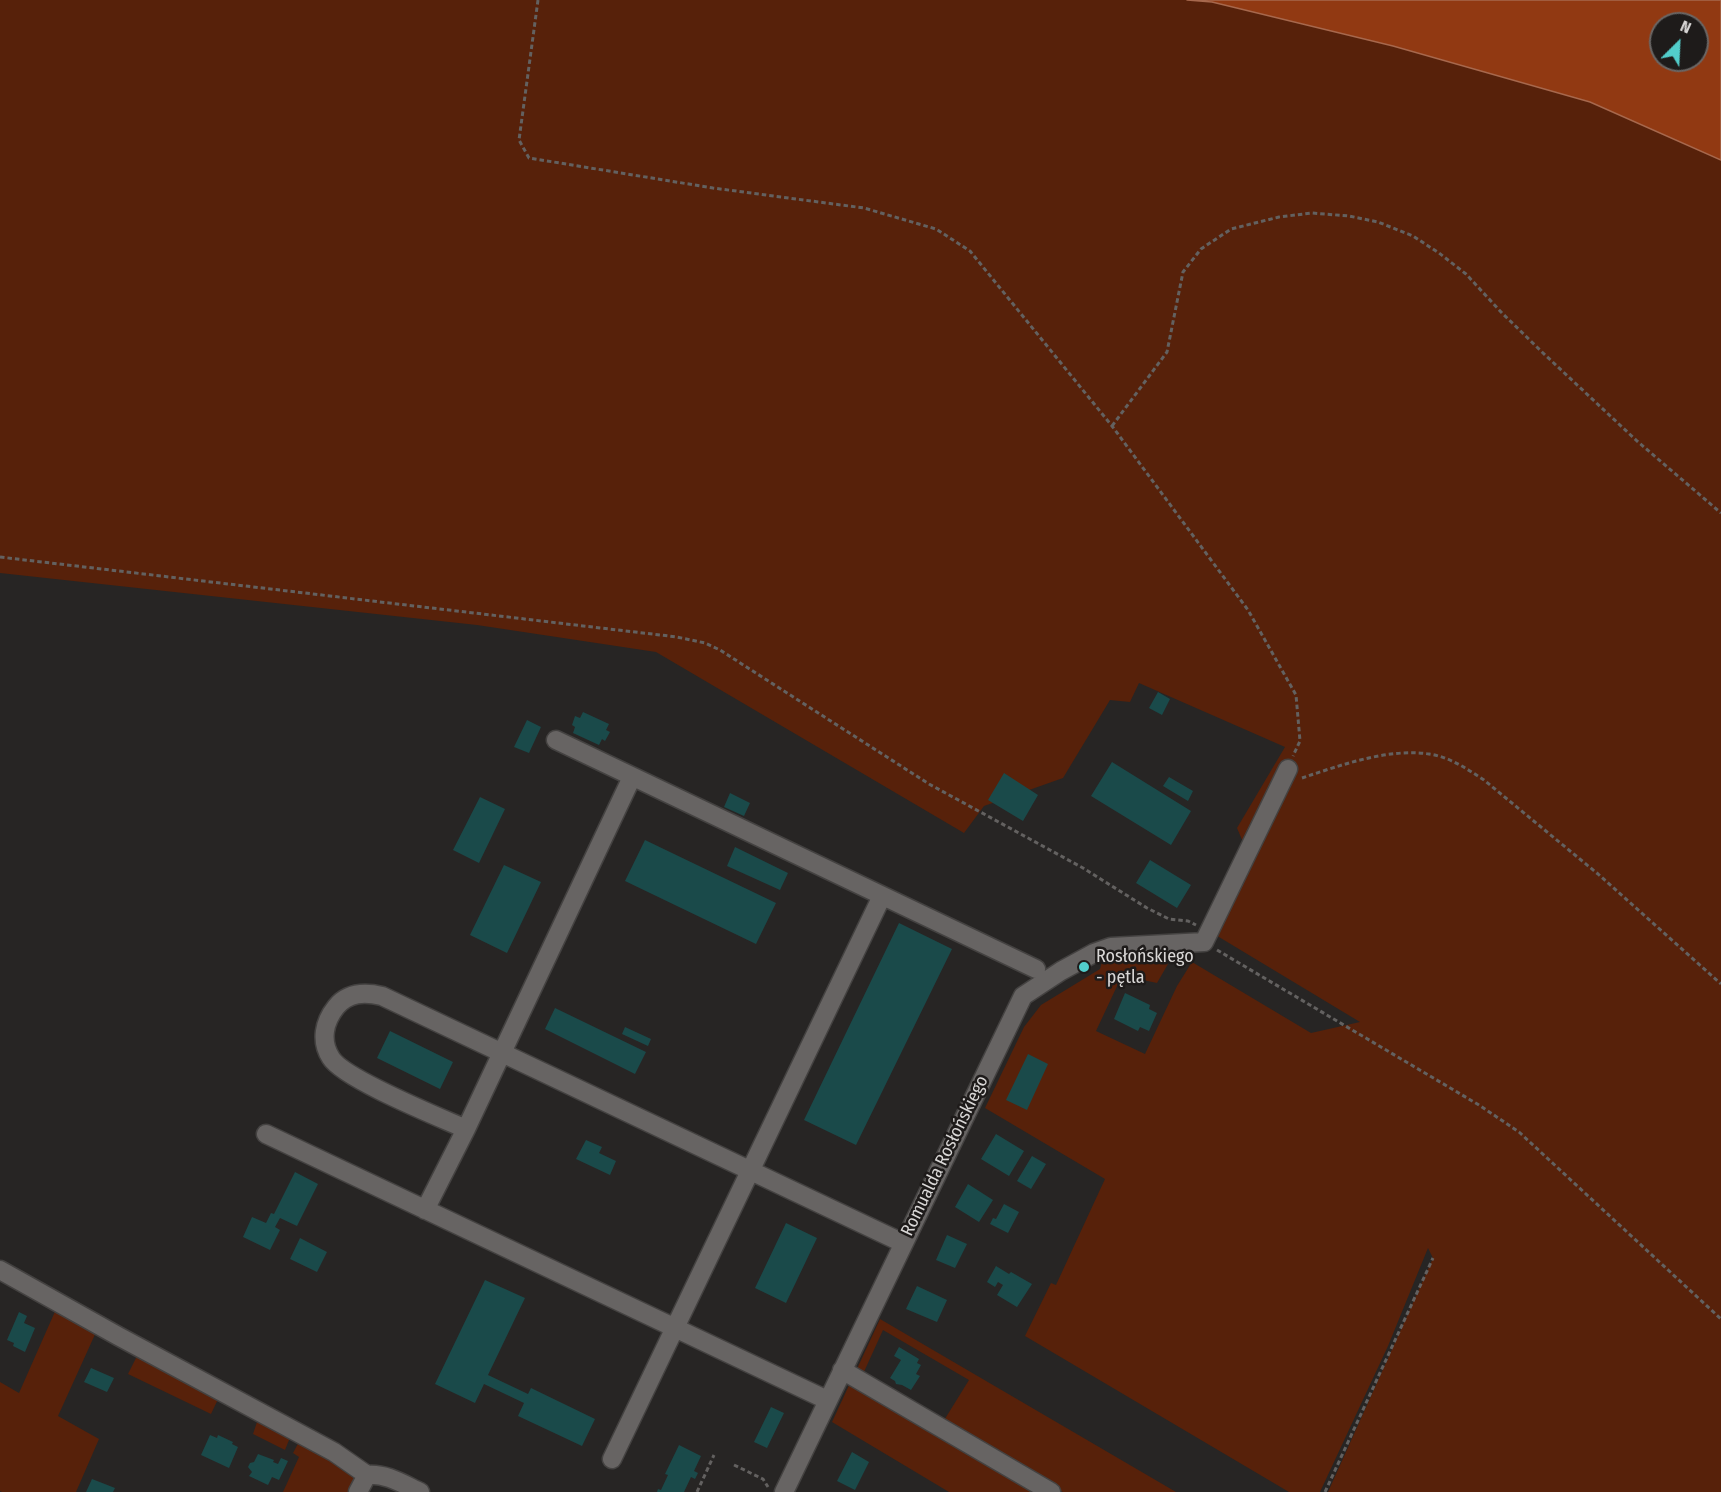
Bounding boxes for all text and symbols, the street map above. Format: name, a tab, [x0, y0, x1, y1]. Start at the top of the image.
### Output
north arrow	[1649, 12, 1709, 72]
text: N	[1677, 16, 1694, 38]
place label: Rosłońskiego - pętla	[1096, 946, 1194, 988]
marker: Rosłońskiego - pętla	[1077, 960, 1091, 974]
street label: Romualda Rosłońskiego	[897, 1072, 993, 1240]

